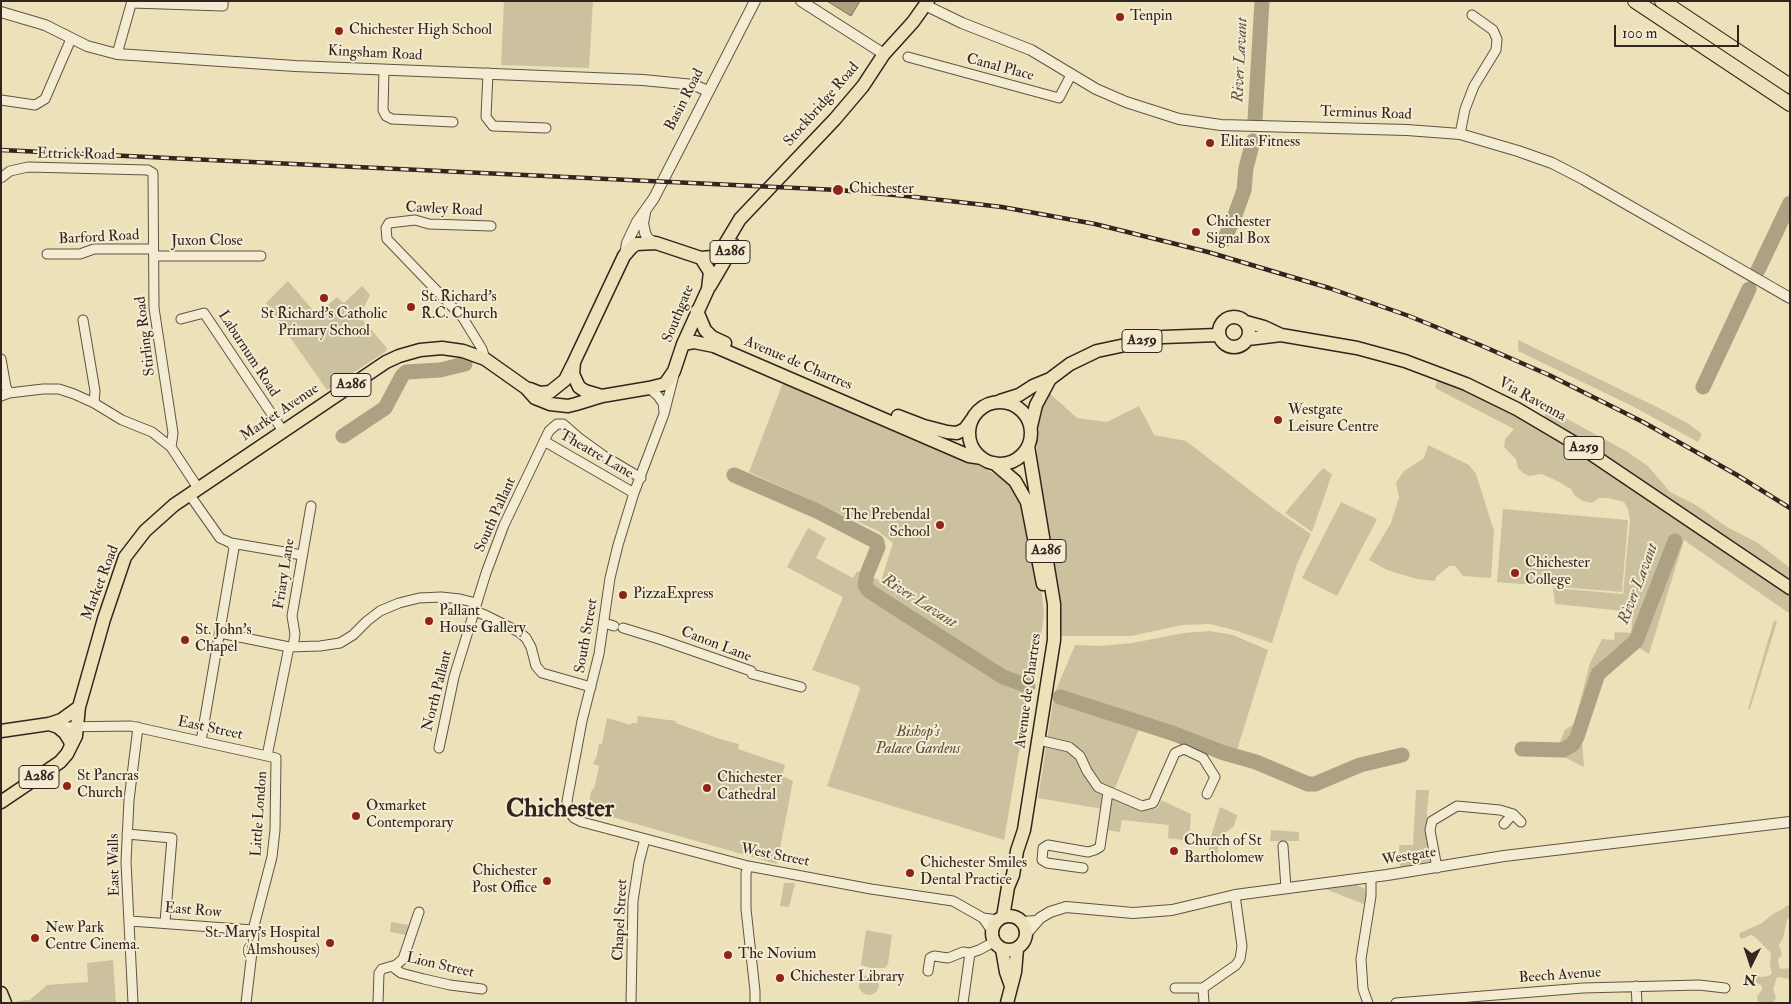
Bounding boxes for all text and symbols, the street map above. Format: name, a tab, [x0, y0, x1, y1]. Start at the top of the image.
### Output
place label: Tenpin	[1130, 8, 1172, 26]
marker: Tenpin	[1114, 11, 1126, 23]
scale bar	[1616, 15, 1741, 47]
water label: River Lavant	[1229, 17, 1253, 103]
place label: Chichester High School	[349, 22, 492, 40]
text: 100 m	[1622, 24, 1657, 43]
marker: Chichester High School	[333, 25, 345, 37]
street label: Kingsham Road	[327, 43, 423, 65]
street label: Canal Place	[964, 50, 1036, 86]
street label: Stockbridge Road	[780, 59, 864, 151]
street label: Basin Road	[662, 66, 708, 134]
street label: Terminus Road	[1320, 103, 1412, 125]
place label: Elitas Fitness	[1220, 134, 1300, 152]
marker: Elitas Fitness	[1204, 137, 1216, 149]
street label: Ettrick Road	[37, 145, 115, 165]
place label: Chichester	[849, 181, 914, 199]
marker: Chichester	[831, 183, 845, 197]
street label: Cawley Road	[405, 199, 483, 221]
place label: Chichester Signal Box	[1206, 214, 1271, 249]
marker: Chichester Signal Box	[1190, 226, 1202, 238]
street label: Barford Road	[58, 227, 140, 249]
street label: Juxon Close	[171, 233, 243, 251]
road number: A286	[710, 240, 750, 264]
street label: Southgate	[659, 282, 699, 346]
place label: St. Richard's R.C. Church	[421, 289, 498, 324]
marker: St Richard's Catholic Primary School	[318, 292, 330, 304]
street label: Stirling Road	[132, 295, 160, 377]
marker: St. Richard's R.C. Church	[405, 301, 417, 313]
place label: St Richard's Catholic Primary School	[261, 306, 387, 341]
street label: Laburnum Road	[213, 307, 283, 401]
road number: A259	[1122, 330, 1162, 352]
street label: Avenue de Chartres	[741, 333, 855, 395]
road number: A286	[331, 374, 371, 396]
street label: Via Ravenna	[1495, 374, 1569, 426]
street label: Market Avenue	[237, 380, 323, 446]
place label: Westgate Leisure Centre	[1288, 402, 1379, 437]
marker: Westgate Leisure Centre	[1272, 414, 1284, 426]
street label: Theatre Lane	[556, 427, 636, 483]
road number: A259	[1564, 436, 1604, 459]
street label: South Pallant	[471, 475, 521, 555]
place label: The Prebendal School	[842, 507, 930, 542]
marker: The Prebendal School	[934, 519, 946, 531]
street label: Friary Lane	[271, 537, 299, 611]
road number: A286	[1026, 540, 1066, 562]
water label: River Lavant	[1615, 541, 1663, 627]
street label: Market Road	[78, 543, 124, 623]
place label: Chichester College	[1525, 555, 1590, 590]
marker: Chichester College	[1509, 567, 1521, 579]
water label: River Lavant	[878, 571, 960, 633]
place label: PizzaExpress	[633, 586, 713, 604]
marker: PizzaExpress	[617, 589, 629, 601]
street label: South Street	[572, 597, 602, 675]
place label: Pallant House Gallery	[439, 603, 526, 638]
marker: Pallant House Gallery	[423, 615, 435, 627]
place label: St. John's Chapel	[195, 622, 252, 657]
street label: Canon Lane	[678, 623, 754, 667]
street label: Avenue de Chartres	[1012, 632, 1046, 750]
marker: St. John's Chapel	[179, 634, 191, 646]
street label: North Pallant	[419, 649, 457, 733]
street label: East Street	[176, 713, 244, 745]
park label: Bishop's Palace Gardens	[876, 724, 960, 759]
road number: A286	[19, 766, 59, 789]
place label: St Pancras Church	[77, 768, 139, 803]
place label: Chichester Cathedral	[717, 770, 782, 805]
street label: Little London	[248, 771, 272, 857]
marker: St Pancras Church	[61, 780, 73, 792]
marker: Chichester Cathedral	[701, 782, 713, 794]
district label: Chichester	[506, 796, 614, 826]
place label: Oxmarket Contemporary	[366, 798, 453, 833]
marker: Oxmarket Contemporary	[350, 810, 362, 822]
street label: East Walls	[105, 833, 125, 897]
place label: Church of St Bartholomew	[1184, 833, 1264, 868]
street label: West Street	[739, 841, 811, 871]
street label: Westgate	[1380, 844, 1438, 870]
marker: Church of St Bartholomew	[1168, 845, 1180, 857]
place label: Chichester Smiles Dental Practice	[920, 855, 1027, 890]
place label: Chichester Post Office	[472, 863, 537, 898]
marker: Chichester Smiles Dental Practice	[904, 867, 916, 879]
marker: Chichester Post Office	[541, 875, 553, 887]
street label: Chapel Street	[610, 879, 632, 961]
street label: East Row	[164, 900, 222, 922]
place label: New Park Centre Cinema.	[45, 920, 140, 955]
place label: St. Mary's Hospital (Almshouses)	[205, 925, 320, 960]
marker: New Park Centre Cinema.	[29, 932, 41, 944]
marker: St. Mary's Hospital (Almshouses)	[324, 937, 336, 949]
north arrow	[1726, 939, 1776, 989]
place label: The Novium	[738, 946, 816, 964]
street label: Lion Street	[404, 949, 476, 983]
marker: The Novium	[722, 949, 734, 961]
street label: Beech Avenue	[1518, 964, 1602, 988]
place label: Chichester Library	[790, 969, 904, 987]
text: N	[1743, 971, 1757, 988]
marker: Chichester Library	[774, 972, 786, 984]

